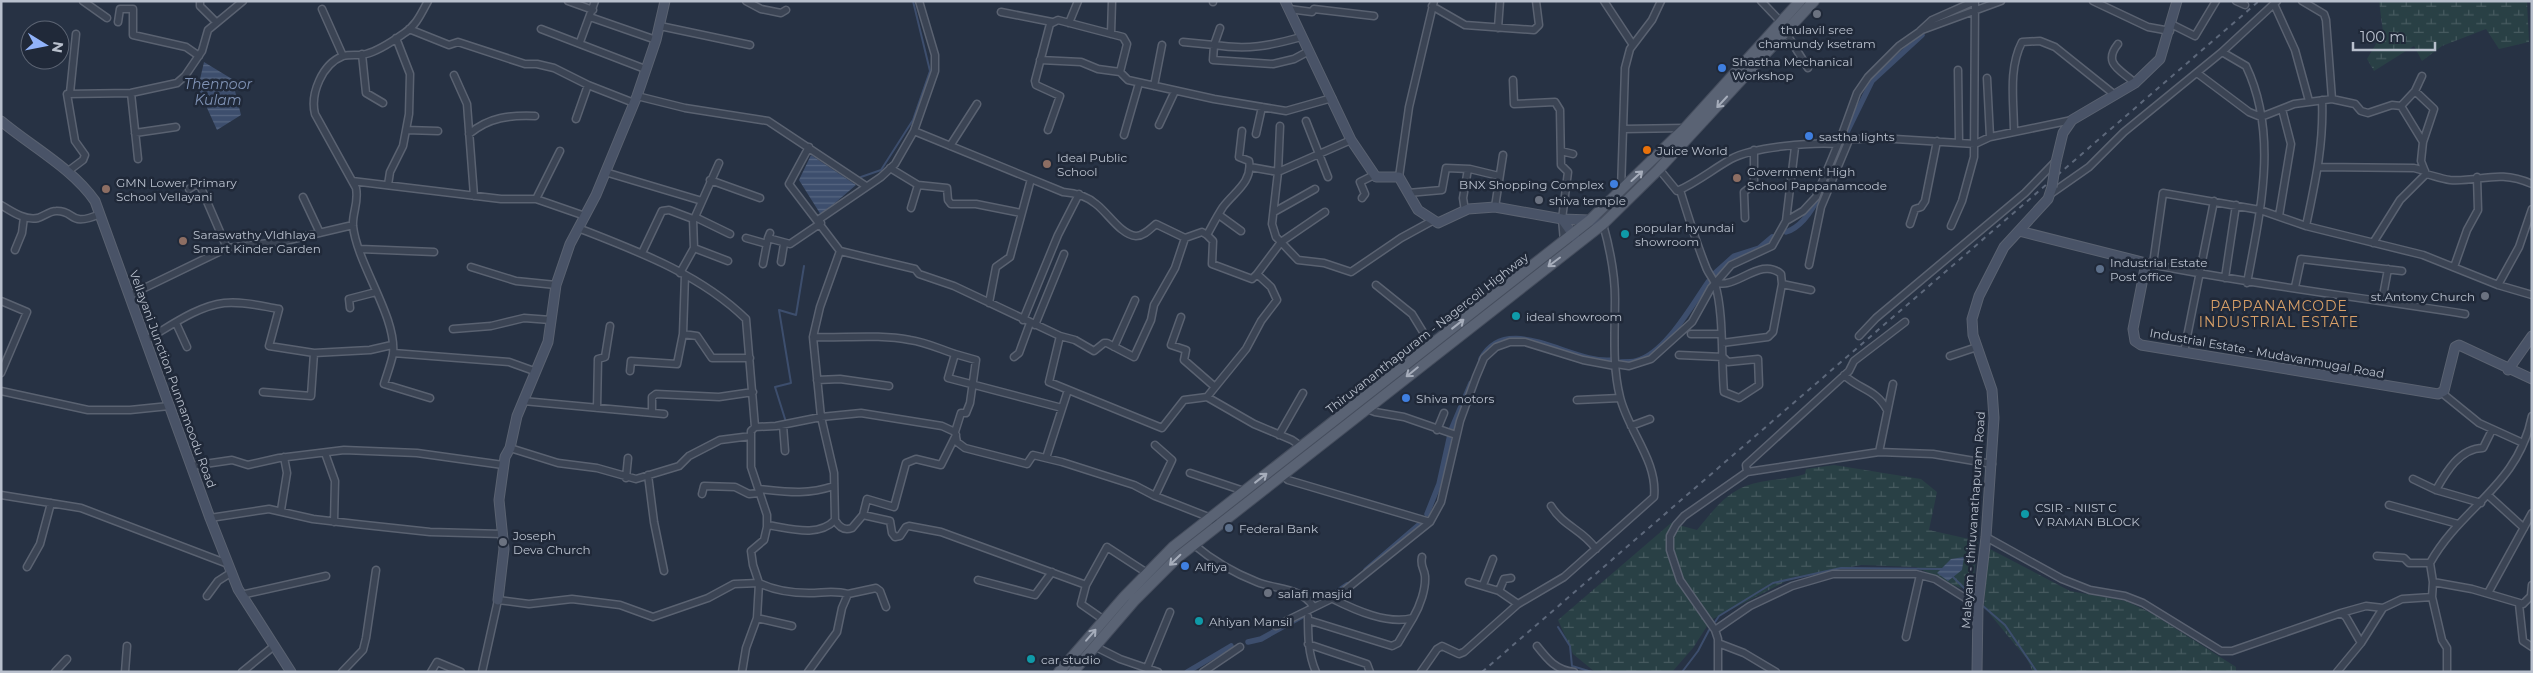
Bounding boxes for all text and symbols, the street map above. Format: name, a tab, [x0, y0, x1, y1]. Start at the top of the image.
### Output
marker: thulavil sree chamundy ksetram	[1811, 8, 1823, 20]
north arrow	[20, 20, 70, 70]
scale bar	[2353, 20, 2436, 52]
place label: thulavil sree chamundy ksetram	[1758, 22, 1876, 51]
text: 100 m	[2360, 27, 2405, 46]
text: N	[48, 40, 68, 54]
place label: Shastha Mechanical Workshop	[1732, 54, 1853, 83]
marker: Shastha Mechanical Workshop	[1716, 62, 1728, 74]
water label: Thennoor Kulam	[184, 75, 252, 109]
one-way arrow	[1716, 95, 1728, 108]
place label: sastha lights	[1819, 129, 1895, 144]
marker: sastha lights	[1803, 130, 1815, 142]
place label: Juice World	[1656, 143, 1728, 158]
marker: Juice World	[1641, 144, 1653, 156]
place label: Ideal Public School	[1057, 150, 1128, 179]
marker: Ideal Public School	[1041, 158, 1053, 170]
place label: Government High School Pappanamcode	[1747, 164, 1887, 193]
one-way arrow	[1631, 170, 1644, 181]
marker: Government High School Pappanamcode	[1731, 172, 1743, 184]
place label: GMN Lower Primary School Vellayani	[116, 175, 237, 204]
place label: BNX Shopping Complex	[1459, 177, 1605, 192]
marker: BNX Shopping Complex	[1608, 178, 1620, 190]
marker: GMN Lower Primary School Vellayani	[100, 183, 112, 195]
place label: shiva temple	[1549, 193, 1626, 208]
marker: shiva temple	[1533, 194, 1545, 206]
place label: popular hyundai showroom	[1635, 220, 1734, 249]
place label: Saraswathy VIdhlaya Smart Kinder Garden	[193, 227, 321, 256]
marker: popular hyundai showroom	[1619, 228, 1631, 240]
marker: Saraswathy VIdhlaya Smart Kinder Garden	[177, 235, 189, 247]
street label: Thiruvananthapuram - Nagercoil Highway	[1323, 249, 1532, 417]
place label: Industrial Estate Post office	[2110, 255, 2207, 284]
one-way arrow	[1547, 257, 1561, 267]
marker: Industrial Estate Post office	[2094, 263, 2106, 275]
street label: Vellayani Junction Punnamoodu Road	[127, 268, 219, 490]
place label: st.Antony Church	[2371, 289, 2475, 304]
marker: st.Antony Church	[2479, 290, 2491, 302]
district label: PAPPANAMCODE INDUSTRIAL ESTATE	[2199, 297, 2359, 331]
place label: ideal showroom	[1526, 309, 1622, 324]
marker: ideal showroom	[1510, 310, 1522, 322]
one-way arrow	[1451, 318, 1464, 329]
street label: Industrial Estate - Mudavanmugal Road	[2148, 325, 2386, 381]
one-way arrow	[1406, 367, 1419, 378]
place label: Shiva motors	[1416, 391, 1494, 406]
marker: Shiva motors	[1400, 392, 1412, 404]
street label: Malayam - thiruvanathapuram Road	[1958, 411, 1988, 629]
one-way arrow	[1254, 472, 1267, 483]
place label: CSIR - NIIST C V RAMAN BLOCK	[2035, 500, 2140, 529]
marker: CSIR - NIIST C V RAMAN BLOCK	[2019, 508, 2031, 520]
place label: Federal Bank	[1239, 521, 1319, 536]
marker: Federal Bank	[1223, 522, 1235, 534]
place label: Joseph Deva Church	[512, 528, 591, 557]
marker: Joseph Deva Church	[497, 536, 509, 548]
one-way arrow	[1168, 554, 1181, 566]
place label: Alfiya	[1195, 559, 1227, 574]
marker: Alfiya	[1179, 560, 1191, 572]
place label: salafi masjid	[1278, 586, 1352, 601]
marker: salafi masjid	[1262, 587, 1274, 599]
place label: Ahiyan Mansil	[1209, 614, 1292, 629]
marker: Ahiyan Mansil	[1193, 615, 1205, 627]
one-way arrow	[1085, 628, 1097, 641]
place label: car studio	[1041, 652, 1100, 667]
marker: car studio	[1025, 653, 1037, 665]

